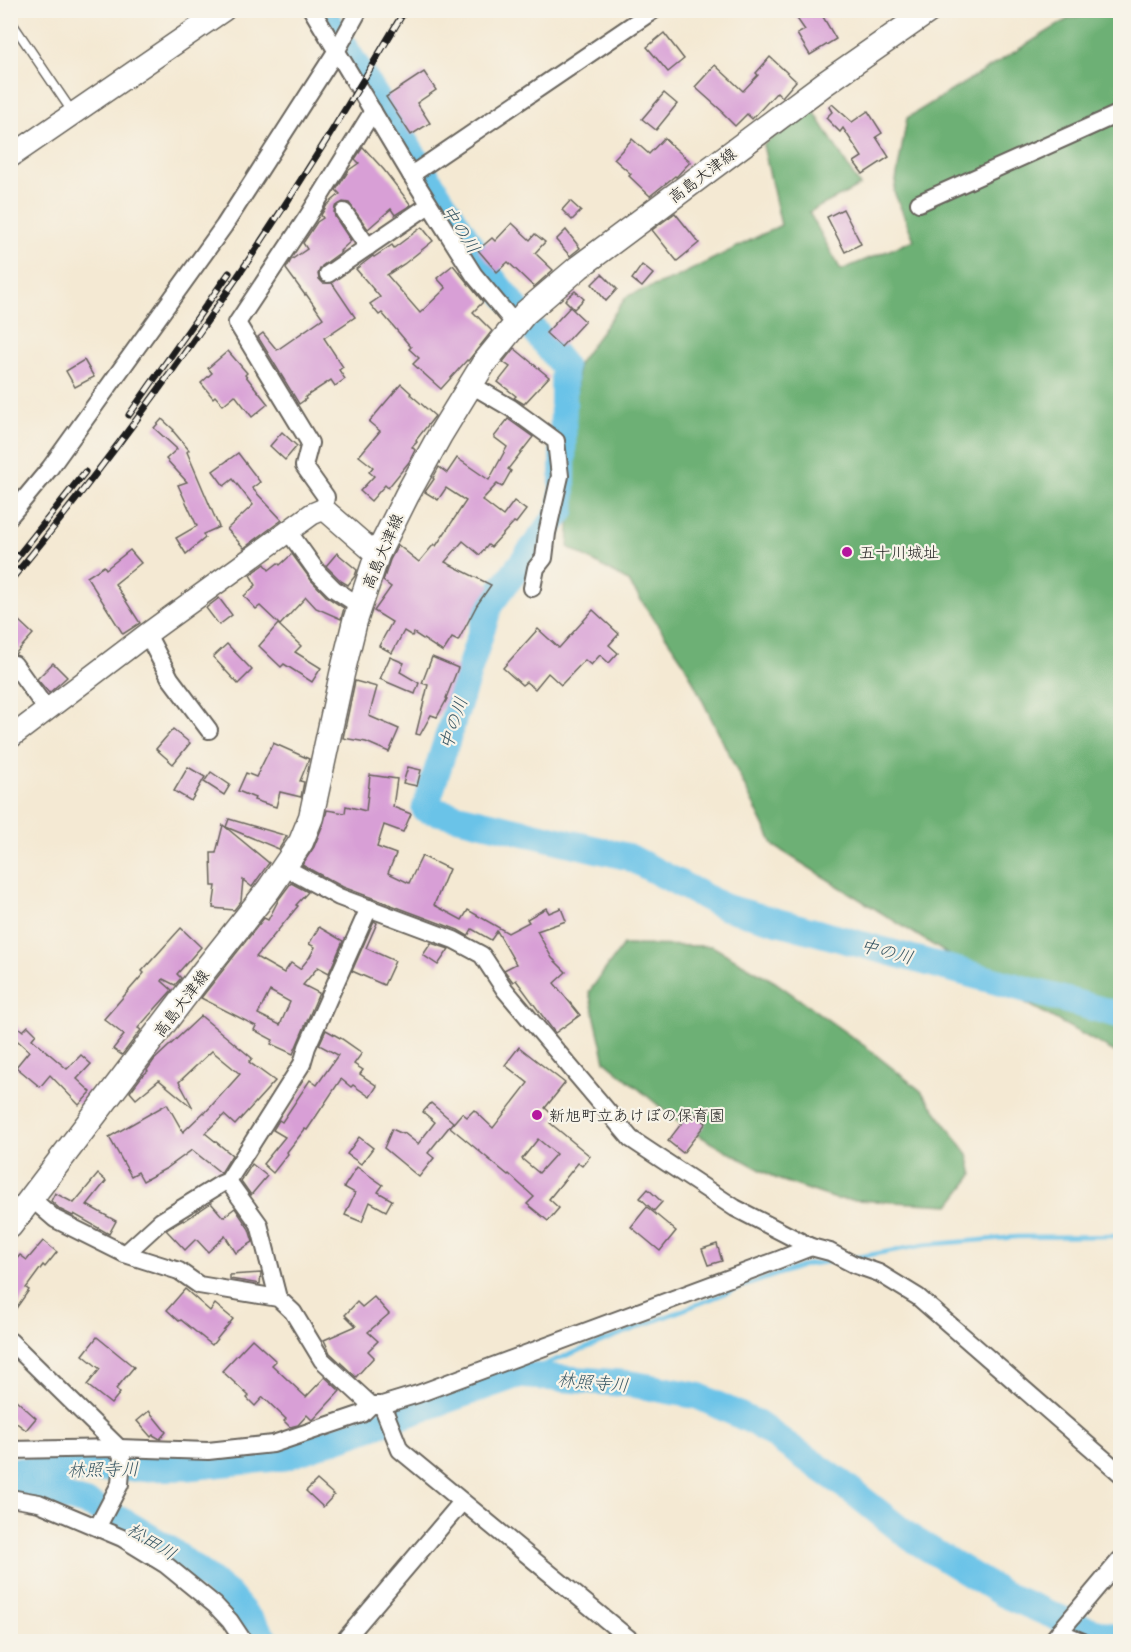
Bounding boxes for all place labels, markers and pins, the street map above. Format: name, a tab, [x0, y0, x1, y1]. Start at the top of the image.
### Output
place label: 五十川城址	[859, 541, 939, 563]
marker: 五十川城址	[840, 545, 854, 559]
place label: 新旭町立あけぼの保育園	[549, 1104, 725, 1126]
marker: 新旭町立あけぼの保育園	[530, 1108, 544, 1122]

